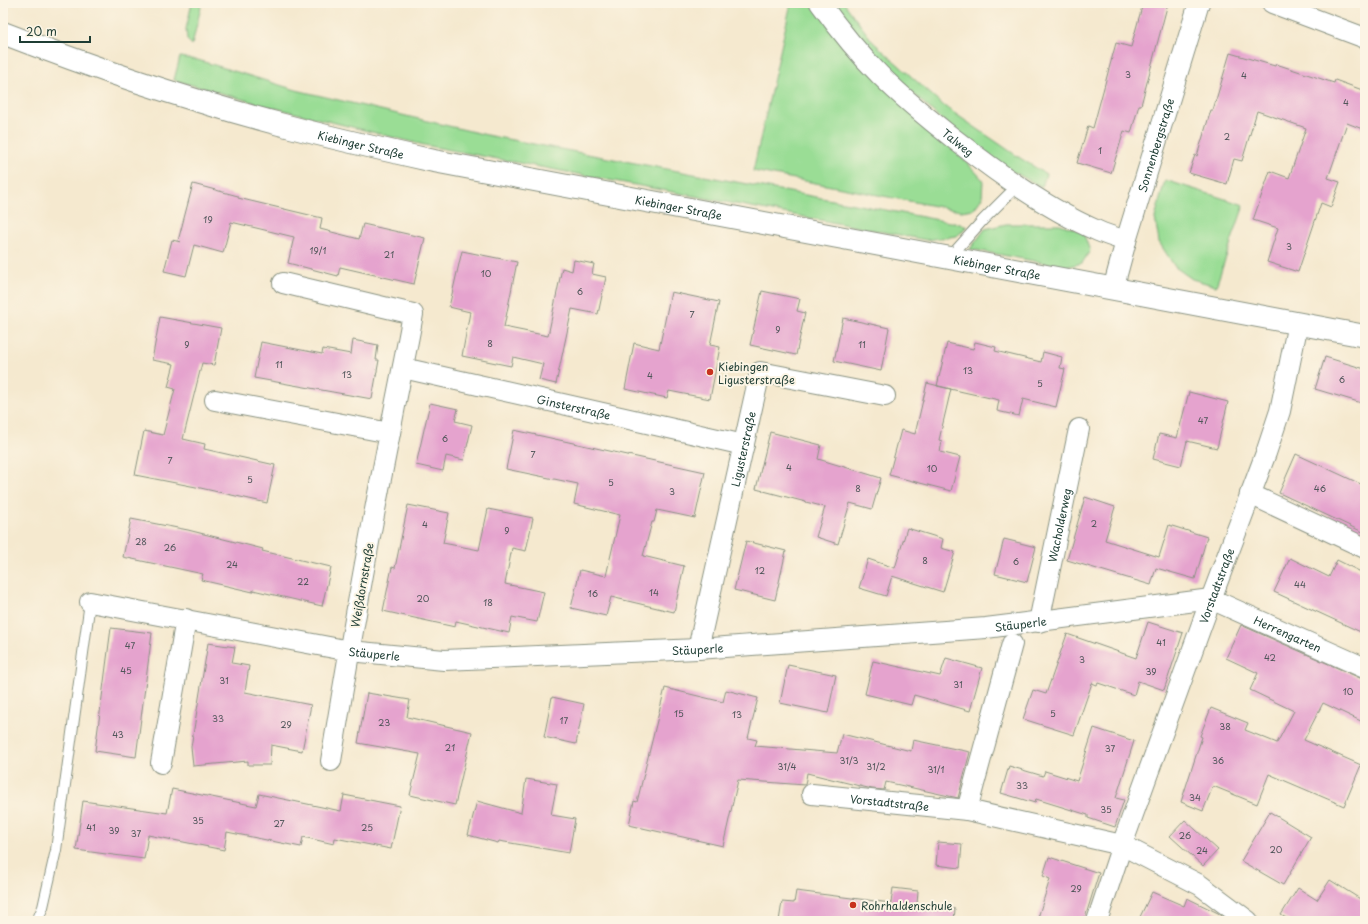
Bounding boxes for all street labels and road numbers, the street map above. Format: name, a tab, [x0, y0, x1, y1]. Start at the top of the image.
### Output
street label: Sonnenbergstraße	[1133, 96, 1178, 194]
street label: Talweg	[939, 124, 978, 160]
street label: Kiebinger Straße	[316, 126, 406, 163]
street label: Kiebinger Straße	[634, 190, 724, 224]
street label: Kiebinger Straße	[952, 250, 1042, 283]
street label: Ginsterstraße	[535, 390, 612, 423]
street label: Ligusterstraße	[726, 409, 759, 488]
street label: Wacholderweg	[1043, 487, 1075, 564]
street label: Weißdornstraße	[346, 541, 378, 629]
street label: Vorstadtstraße	[1194, 545, 1238, 626]
street label: Herrengarten	[1251, 611, 1324, 656]
street label: Stäuperle	[994, 612, 1048, 635]
street label: Stäuperle	[671, 639, 724, 659]
street label: Stäuperle	[348, 642, 401, 664]
street label: Vorstadtstraße	[849, 789, 930, 815]

